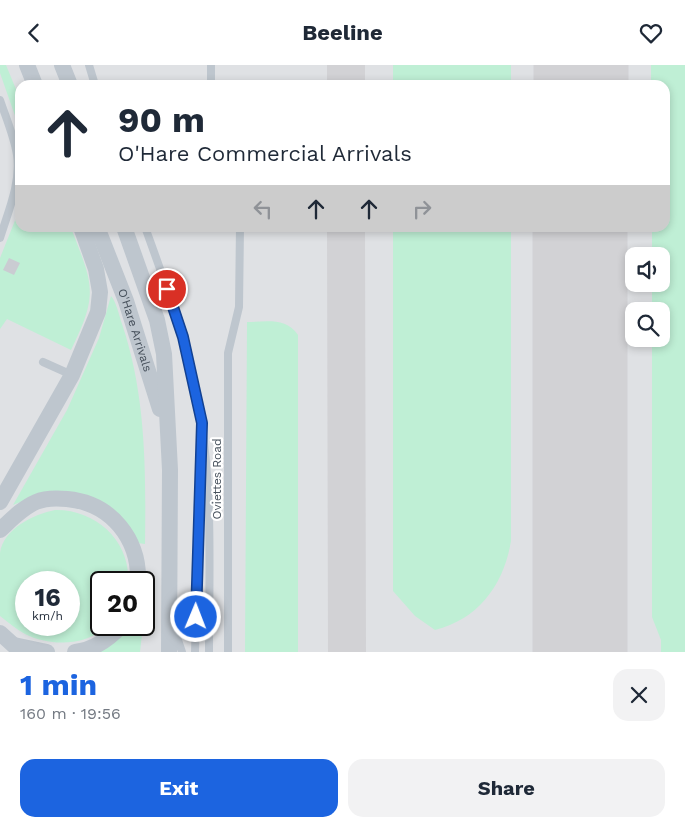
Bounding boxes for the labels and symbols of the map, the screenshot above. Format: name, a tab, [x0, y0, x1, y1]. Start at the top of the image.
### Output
pin	[146, 268, 188, 310]
street label: O'Hare Arrivals	[115, 287, 155, 373]
street label: Oviettes Road	[210, 438, 224, 520]
speed limit sign: 20	[90, 571, 155, 636]
position arrow	[169, 590, 221, 642]

